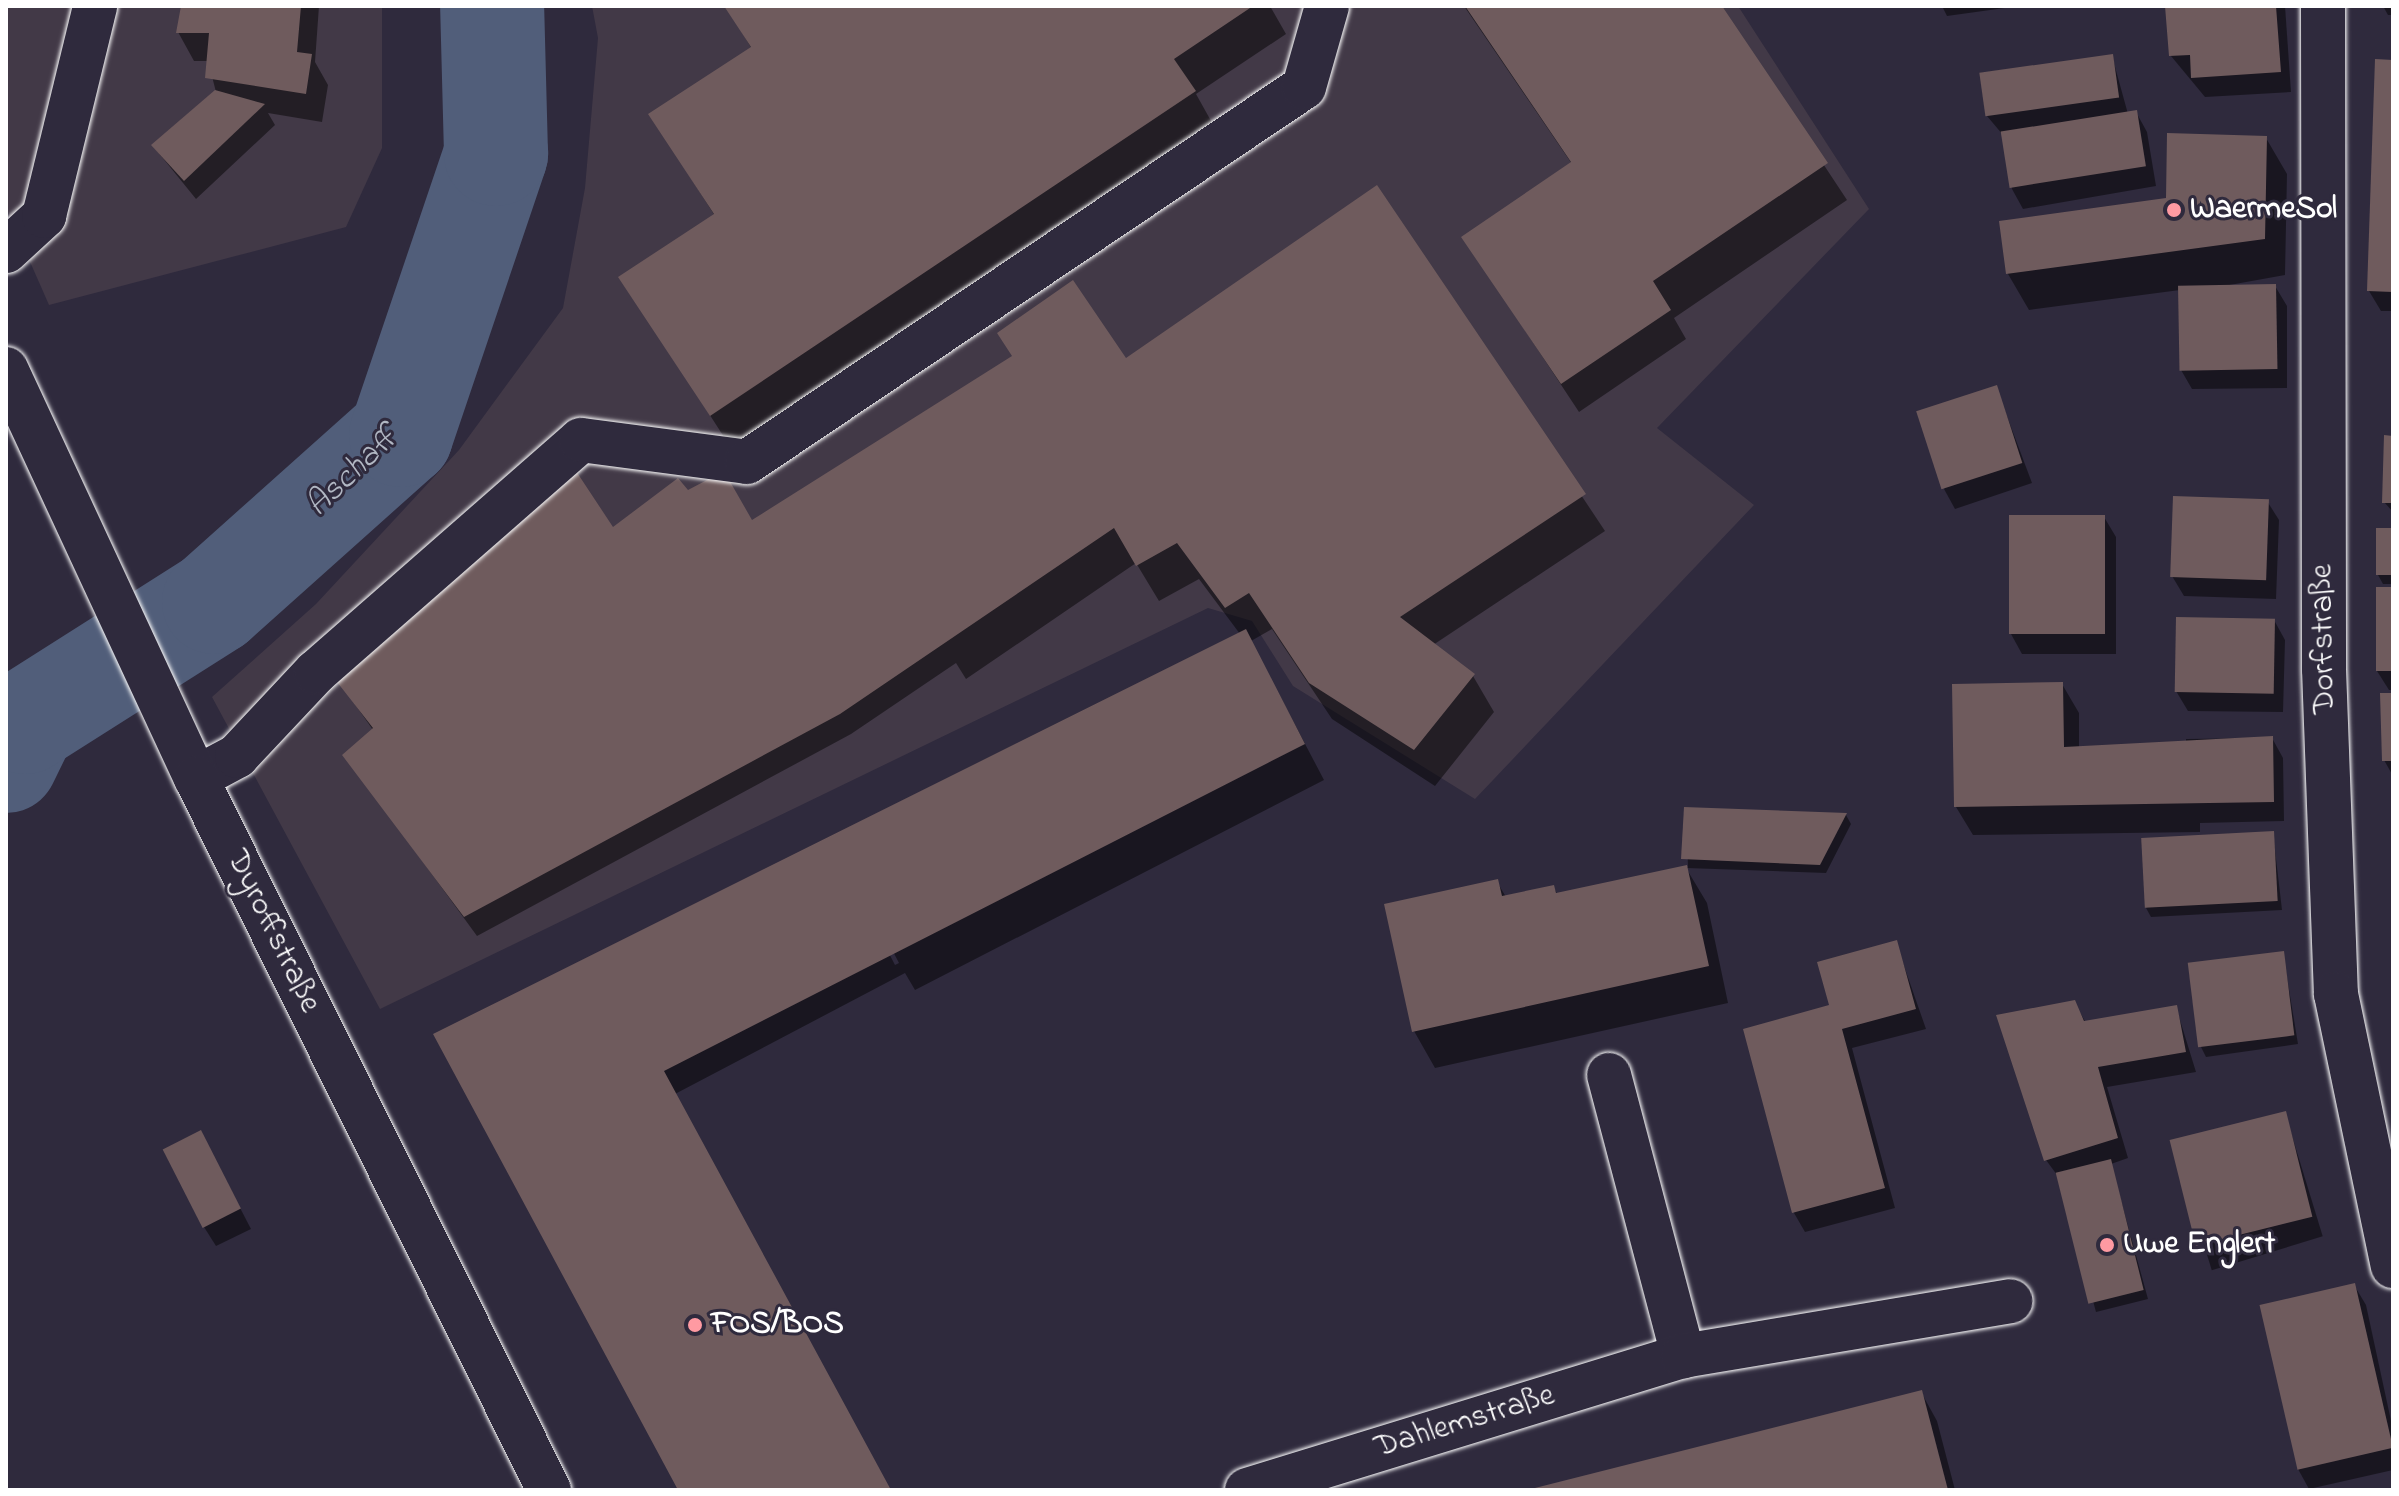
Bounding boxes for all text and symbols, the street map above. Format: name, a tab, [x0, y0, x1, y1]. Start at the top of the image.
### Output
place label: WaermeSol	[2190, 191, 2337, 229]
marker: WaermeSol	[2165, 201, 2183, 219]
water label: Aschaff	[298, 419, 408, 527]
street label: Dorfstraße	[2304, 564, 2346, 714]
street label: Dyroffstraße	[216, 844, 328, 1020]
place label: Uwe Englert	[2123, 1226, 2275, 1264]
marker: Uwe Englert	[2098, 1236, 2116, 1254]
place label: FOS/BOS	[711, 1306, 844, 1344]
marker: FOS/BOS	[686, 1316, 704, 1334]
street label: Dahlemstraße	[1371, 1377, 1559, 1469]

